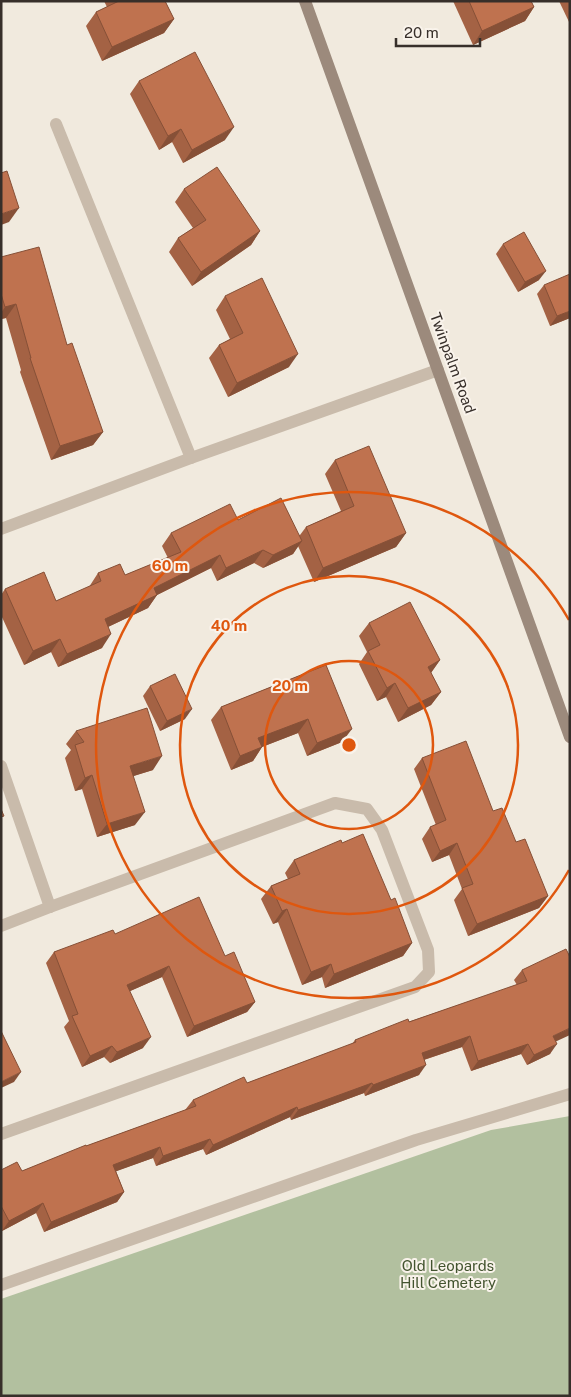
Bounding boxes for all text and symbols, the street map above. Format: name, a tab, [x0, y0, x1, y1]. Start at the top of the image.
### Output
scale bar	[396, 15, 480, 47]
text: 20 m	[404, 24, 439, 41]
street label: Twinpalm Road	[427, 310, 479, 416]
text: 60 m	[152, 557, 188, 574]
text: 40 m	[211, 617, 247, 634]
text: 20 m	[272, 677, 308, 694]
centre of rings	[340, 736, 358, 754]
park label: Old Leopards Hill Cemetery	[400, 1257, 496, 1291]

